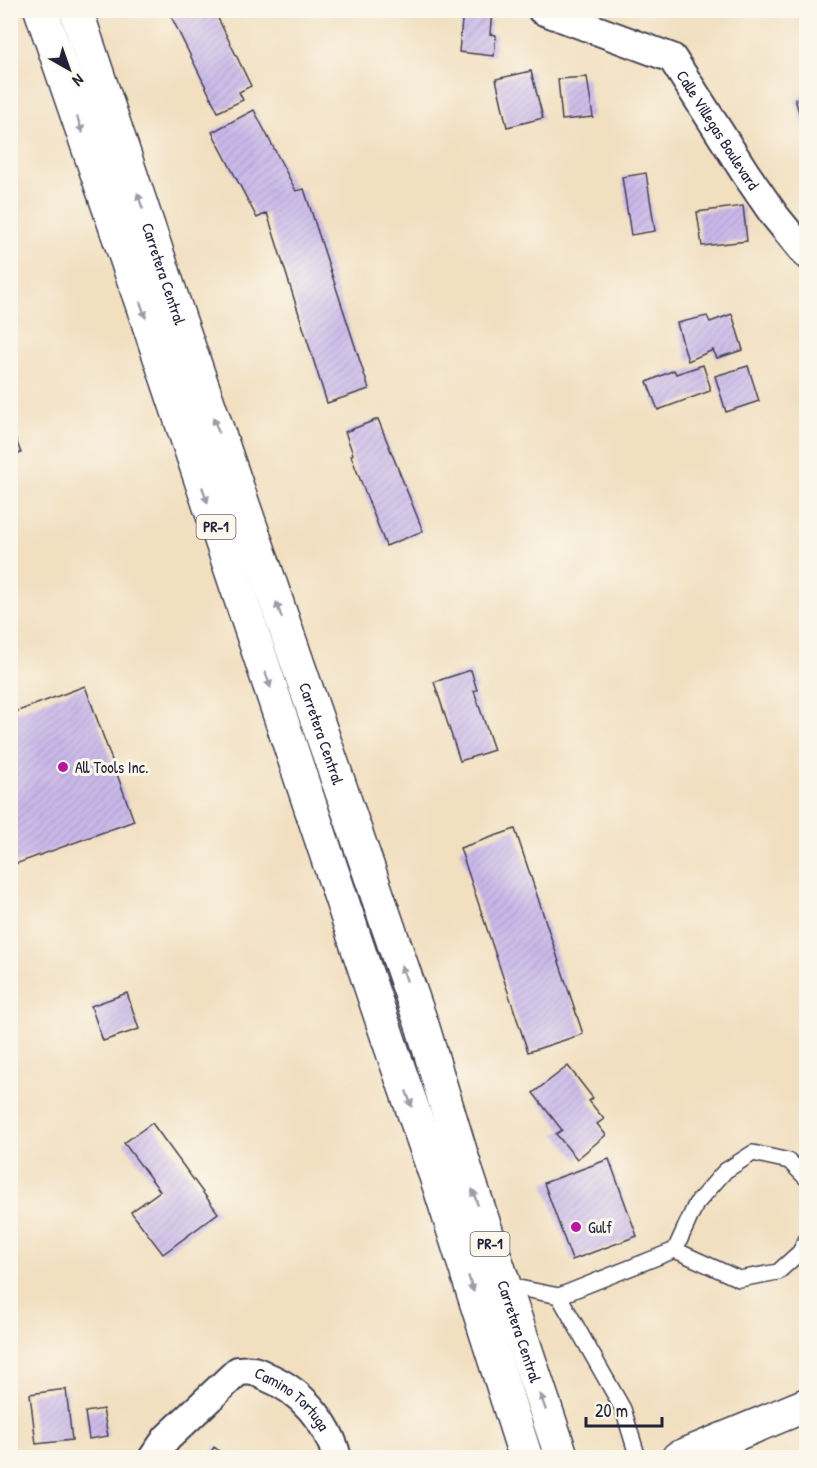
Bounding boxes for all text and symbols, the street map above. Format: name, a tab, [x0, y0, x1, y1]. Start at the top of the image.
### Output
north arrow	[39, 39, 99, 99]
street label: Calle Villegas Boulevard	[672, 66, 765, 194]
text: N	[68, 69, 89, 92]
one-way arrow	[76, 117, 86, 135]
one-way arrow	[135, 192, 144, 210]
street label: Carretera Central	[137, 220, 192, 328]
one-way arrow	[139, 301, 149, 319]
one-way arrow	[211, 416, 221, 434]
one-way arrow	[201, 486, 211, 504]
road number: PR-1	[196, 515, 236, 539]
one-way arrow	[274, 601, 284, 619]
one-way arrow	[263, 671, 273, 689]
street label: Carretera Central	[294, 680, 350, 788]
place label: All Tools Inc.	[75, 756, 149, 778]
marker: All Tools Inc.	[56, 760, 70, 774]
one-way arrow	[398, 964, 408, 982]
one-way arrow	[405, 1090, 415, 1108]
one-way arrow	[469, 1188, 479, 1206]
place label: Gulf	[588, 1216, 612, 1238]
marker: Gulf	[569, 1220, 583, 1234]
road number: PR-1	[470, 1232, 510, 1256]
one-way arrow	[466, 1275, 476, 1293]
street label: Carretera Central	[492, 1277, 547, 1386]
street label: Camino Tortuga	[251, 1361, 335, 1435]
scale bar	[586, 1390, 662, 1428]
one-way arrow	[538, 1393, 548, 1411]
text: 20 m	[595, 1398, 628, 1423]

